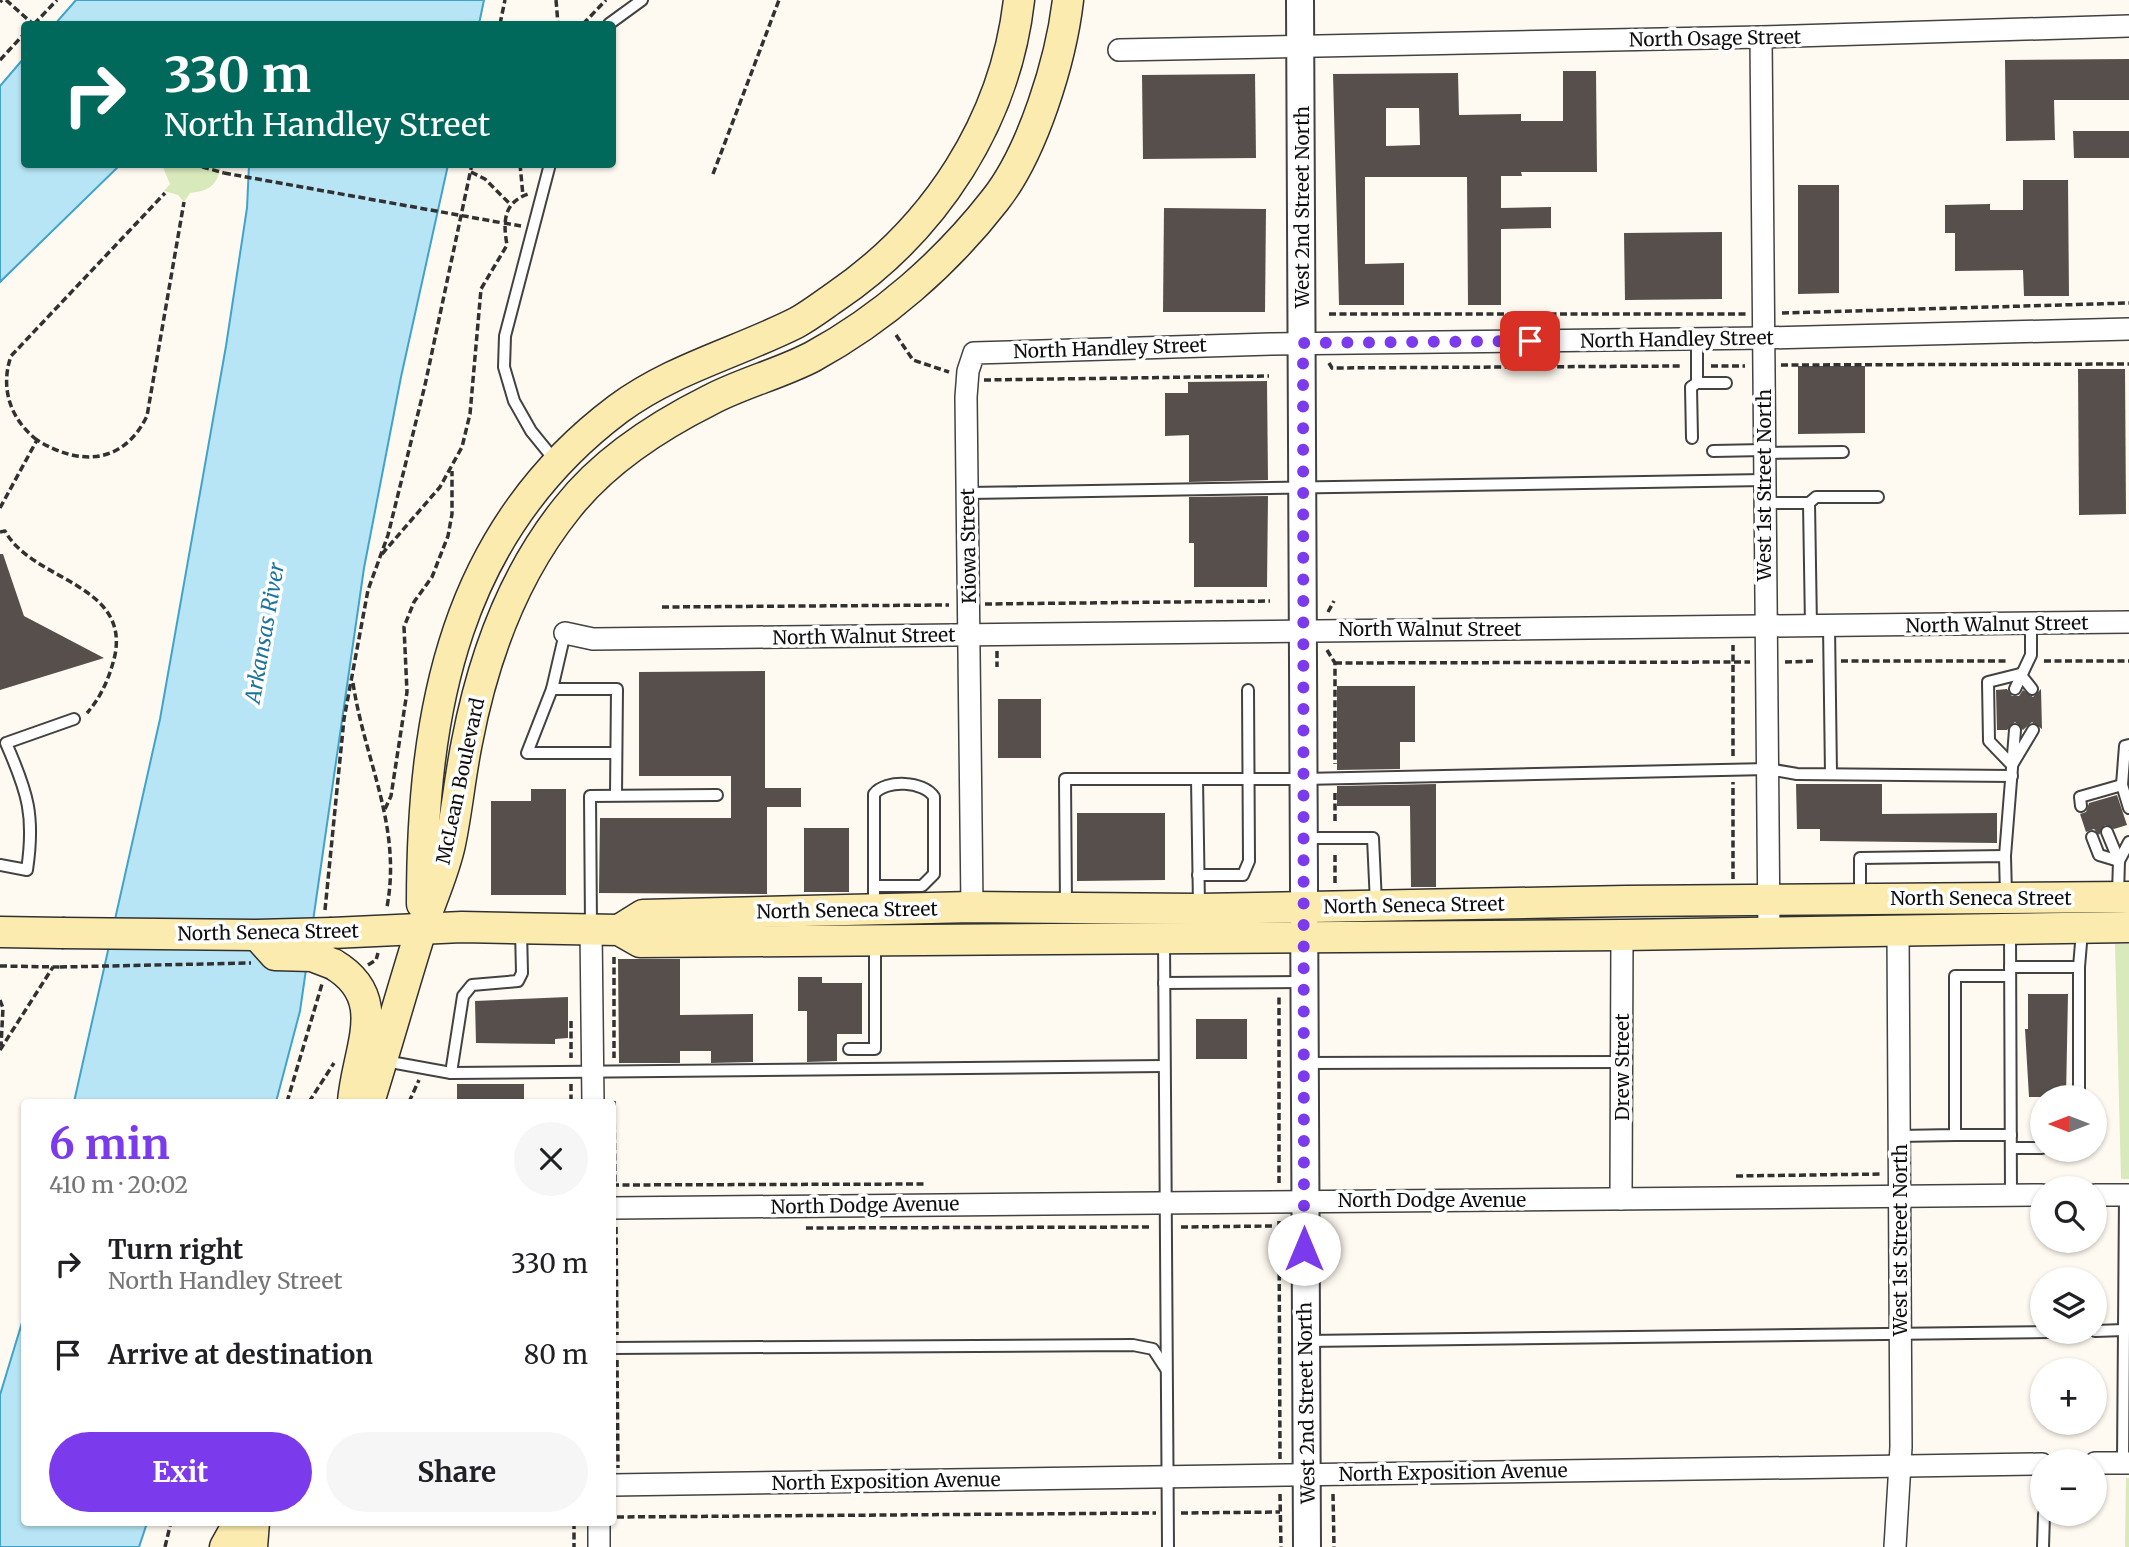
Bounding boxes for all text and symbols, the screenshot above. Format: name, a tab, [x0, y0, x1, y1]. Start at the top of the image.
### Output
street label: North Osage Street	[1629, 24, 1802, 52]
text: 330 m	[164, 44, 311, 105]
icon: right	[49, 49, 140, 140]
text: North Handley Street	[164, 105, 490, 145]
street label: West 2nd Street North	[1290, 106, 1314, 309]
pin	[1500, 311, 1560, 371]
icon: arrive	[1511, 322, 1549, 360]
street label: North Handley Street	[1580, 325, 1775, 353]
street label: North Handley Street	[1013, 333, 1208, 363]
street label: West 1st Street North	[1752, 389, 1776, 582]
street label: Kiowa Street	[955, 487, 981, 604]
water label: Arkansas River	[239, 560, 290, 707]
street label: North Walnut Street	[1905, 610, 2089, 638]
street label: North Walnut Street	[1338, 617, 1522, 641]
street label: North Walnut Street	[772, 622, 956, 650]
street label: McLean Boulevard	[431, 696, 489, 866]
street label: North Seneca Street	[1890, 886, 2072, 910]
street label: North Seneca Street	[1323, 891, 1505, 919]
street label: North Seneca Street	[756, 896, 938, 924]
street label: North Seneca Street	[177, 918, 359, 946]
street label: Drew Street	[1610, 1013, 1634, 1121]
north arrow	[2030, 1085, 2107, 1162]
map controls	[2030, 1085, 2107, 1526]
text: 6 min	[49, 1118, 170, 1170]
button: close	[514, 1122, 588, 1196]
street label: West 1st Street North	[1888, 1144, 1912, 1337]
text: 410 m · 20:02	[49, 1170, 188, 1199]
button: search	[2030, 1176, 2107, 1253]
street label: North Dodge Avenue	[1338, 1188, 1526, 1212]
street label: North Dodge Avenue	[771, 1191, 960, 1219]
position arrow	[1267, 1212, 1341, 1286]
text: Turn right	[108, 1233, 243, 1266]
icon: right	[49, 1245, 87, 1283]
text: 330 m	[511, 1247, 588, 1280]
text: North Handley Street	[108, 1266, 342, 1295]
button: layers	[2030, 1267, 2107, 1344]
street label: West 2nd Street North	[1292, 1301, 1320, 1505]
icon: arrive	[49, 1336, 87, 1374]
text: Arrive at destination	[108, 1338, 373, 1371]
text: 80 m	[524, 1338, 588, 1371]
button: +	[2030, 1358, 2107, 1435]
button: Exit	[49, 1432, 312, 1512]
button: Share	[326, 1432, 588, 1512]
button: −	[2030, 1449, 2107, 1526]
street label: North Exposition Avenue	[1338, 1458, 1568, 1486]
street label: North Exposition Avenue	[771, 1467, 1001, 1495]

